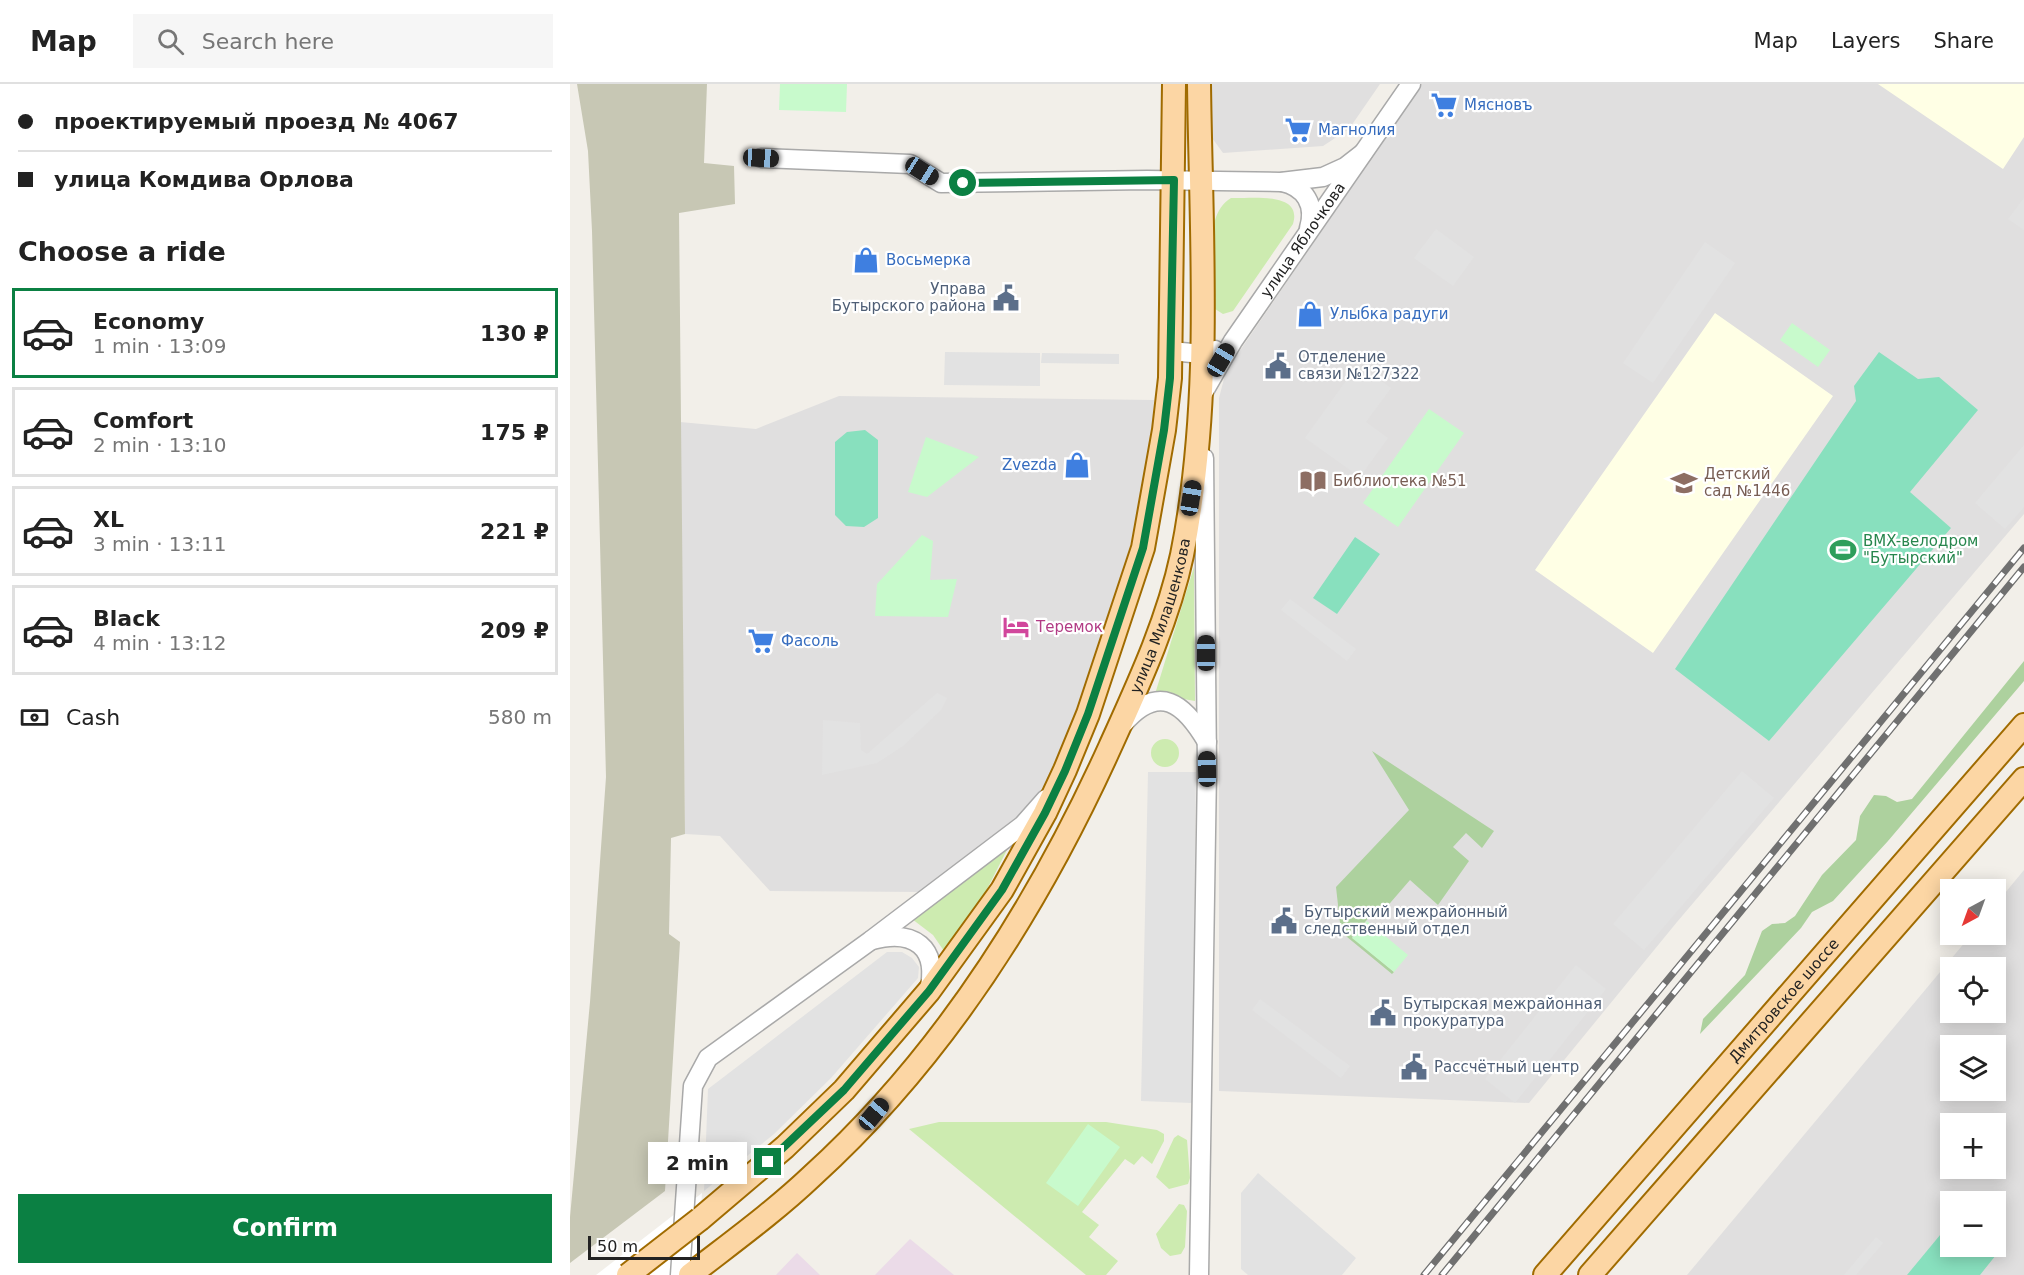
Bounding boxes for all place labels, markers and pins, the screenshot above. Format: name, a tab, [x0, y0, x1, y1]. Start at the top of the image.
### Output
supermarket icon: Мясновъ	[1429, 90, 1459, 120]
place label: Мясновъ	[1464, 96, 1533, 114]
supermarket icon: Магнолия	[1283, 115, 1313, 145]
place label: Магнолия	[1318, 121, 1395, 139]
shop icon: Восьмерка	[851, 245, 881, 275]
place label: Восьмерка	[886, 251, 971, 269]
place label: Управа Бутырского района	[832, 280, 986, 315]
public building icon: Управа Бутырского района	[991, 283, 1021, 313]
shop icon: Улыбка радуги	[1295, 299, 1325, 329]
place label: Улыбка радуги	[1330, 305, 1448, 323]
place label: Отделение связи №127322	[1298, 348, 1419, 383]
public building icon: Отделение связи №127322	[1263, 351, 1293, 381]
shop icon: Zvezda	[1062, 450, 1092, 480]
place label: Zvezda	[1002, 456, 1057, 474]
place label: Детский сад №1446	[1704, 465, 1790, 500]
library icon: Библиотека №51	[1298, 466, 1328, 496]
school or university icon: Детский сад №1446	[1669, 468, 1699, 498]
place label: Библиотека №51	[1333, 472, 1466, 490]
place label: BMX-велодром "Бутырский"	[1863, 532, 1978, 567]
sports icon: BMX-велодром "Бутырский"	[1828, 535, 1858, 565]
hotel icon: Теремок	[1001, 612, 1031, 642]
place label: Теремок	[1035, 618, 1103, 636]
supermarket icon: Фасоль	[746, 626, 776, 656]
place label: Фасоль	[781, 632, 839, 650]
place label: Бутырский межрайонный следственный отдел	[1304, 903, 1508, 938]
public building icon: Бутырский межрайонный следственный отдел	[1269, 906, 1299, 936]
place label: Бутырская межрайонная прокуратура	[1403, 995, 1602, 1030]
public building icon: Бутырская межрайонная прокуратура	[1368, 998, 1398, 1028]
public building icon: Рассчётный центр	[1399, 1052, 1429, 1082]
place label: Рассчётный центр	[1434, 1058, 1579, 1076]

